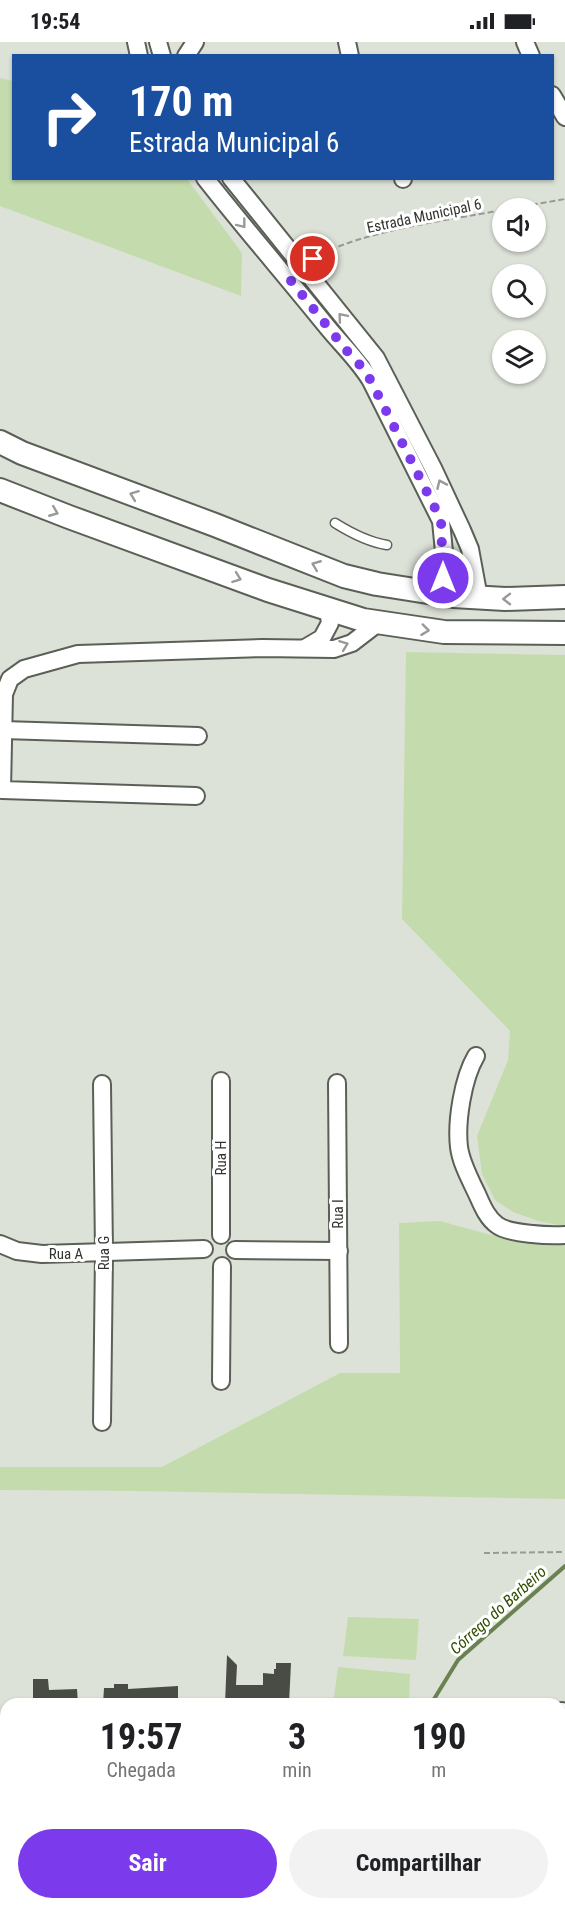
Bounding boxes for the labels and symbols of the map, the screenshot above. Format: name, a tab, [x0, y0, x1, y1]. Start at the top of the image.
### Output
street label: Estrada Municipal 6	[365, 195, 483, 237]
one-way arrow	[234, 218, 245, 229]
pin	[287, 233, 338, 284]
one-way arrow	[338, 312, 349, 323]
one-way arrow	[436, 479, 448, 490]
one-way arrow	[129, 490, 140, 502]
one-way arrow	[49, 504, 59, 517]
position arrow	[411, 546, 475, 610]
one-way arrow	[311, 560, 322, 572]
one-way arrow	[232, 571, 242, 584]
one-way arrow	[502, 593, 511, 605]
one-way arrow	[420, 623, 429, 636]
one-way arrow	[338, 640, 349, 652]
street label: Rua H	[212, 1140, 230, 1176]
street label: Rua I	[329, 1199, 347, 1229]
street label: Rua G	[95, 1236, 113, 1270]
street label: Rua A	[49, 1245, 84, 1263]
water label: Córrego do Barbeiro	[446, 1562, 550, 1658]

